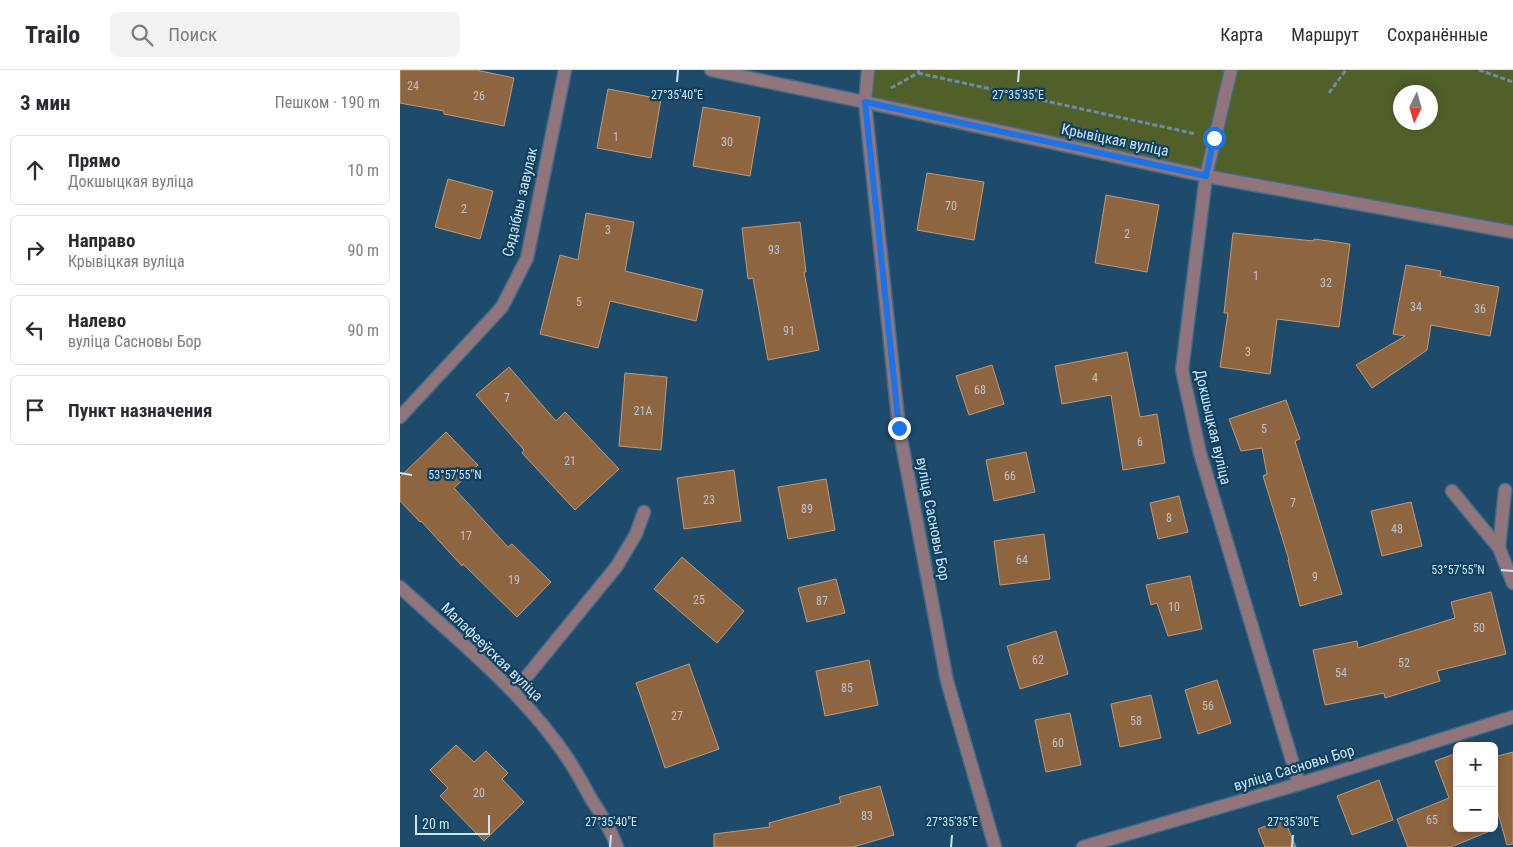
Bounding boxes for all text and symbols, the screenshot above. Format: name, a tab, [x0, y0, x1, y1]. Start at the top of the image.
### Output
search box	[110, 12, 460, 57]
text: Trailo	[25, 21, 80, 49]
icon: search	[128, 21, 156, 49]
text: Поиск	[168, 23, 217, 46]
text: Карта	[1220, 24, 1263, 45]
text: Маршрут	[1291, 24, 1359, 45]
text: Сохранённые	[1387, 24, 1488, 45]
house number: 24	[407, 79, 419, 93]
north arrow	[1393, 85, 1438, 130]
text: 27°35'40"E	[651, 88, 703, 102]
text: 27°35'35"E	[992, 88, 1044, 102]
house number: 26	[473, 89, 485, 103]
text: 3 мин	[20, 91, 70, 115]
text: Пешком · 190 m	[275, 93, 380, 112]
street label: Крывіцкая вуліца	[1060, 120, 1170, 160]
route start	[1203, 127, 1226, 150]
house number: 1	[613, 130, 619, 144]
house number: 30	[721, 135, 733, 149]
street label: Сядзібны завулак	[499, 146, 541, 258]
text: Прямо	[68, 149, 121, 172]
icon: ahead	[21, 156, 49, 184]
text: 10 m	[347, 161, 379, 180]
text: Докшыцкая вуліца	[68, 172, 194, 191]
house number: 70	[945, 199, 957, 213]
house number: 2	[461, 202, 467, 216]
house number: 3	[605, 223, 611, 237]
house number: 2	[1124, 227, 1130, 241]
text: Направо	[68, 229, 135, 252]
icon: right	[21, 236, 49, 264]
text: 90 m	[347, 241, 379, 260]
house number: 93	[768, 243, 780, 257]
text: Крывіцкая вуліца	[68, 252, 185, 271]
house number: 1	[1253, 269, 1259, 283]
house number: 32	[1320, 276, 1332, 290]
house number: 5	[576, 295, 582, 309]
house number: 34	[1410, 300, 1422, 314]
house number: 36	[1474, 302, 1486, 316]
text: Налево	[68, 309, 126, 332]
icon: left	[21, 316, 49, 344]
text: 90 m	[347, 321, 379, 340]
house number: 91	[783, 324, 795, 338]
text: вуліца Сасновы Бор	[68, 332, 202, 351]
house number: 3	[1245, 345, 1251, 359]
street label: Докшыцкая вуліца	[1191, 368, 1235, 486]
house number: 4	[1092, 371, 1098, 385]
house number: 68	[974, 383, 986, 397]
house number: 7	[504, 391, 510, 405]
icon: arrive	[21, 396, 49, 424]
text: Пункт назначения	[68, 399, 212, 422]
house number: 21А	[634, 404, 652, 418]
route end	[888, 417, 911, 440]
house number: 5	[1261, 422, 1267, 436]
house number: 6	[1137, 435, 1143, 449]
house number: 21	[564, 454, 576, 468]
street label: вуліца Сасновы Бор	[912, 456, 954, 582]
text: 53°57'55"N	[428, 468, 482, 482]
house number: 66	[1004, 469, 1016, 483]
house number: 23	[703, 493, 715, 507]
house number: 7	[1290, 496, 1296, 510]
house number: 89	[801, 502, 813, 516]
house number: 8	[1166, 511, 1172, 525]
house number: 48	[1391, 522, 1403, 536]
house number: 17	[460, 529, 472, 543]
house number: 64	[1016, 553, 1028, 567]
text: 53°57'55"N	[1431, 563, 1485, 577]
house number: 9	[1312, 570, 1318, 584]
house number: 19	[508, 573, 520, 587]
house number: 25	[693, 593, 705, 607]
house number: 87	[816, 594, 828, 608]
street label: Малафееўская вуліца	[437, 599, 547, 705]
house number: 10	[1168, 600, 1180, 614]
house number: 50	[1473, 621, 1485, 635]
house number: 62	[1032, 653, 1044, 667]
house number: 52	[1398, 656, 1410, 670]
house number: 54	[1335, 666, 1347, 680]
house number: 85	[841, 681, 853, 695]
house number: 56	[1202, 699, 1214, 713]
house number: 27	[671, 709, 683, 723]
house number: 58	[1130, 714, 1142, 728]
house number: 60	[1052, 736, 1064, 750]
street label: вуліца Сасновы Бор	[1232, 741, 1356, 795]
map controls	[1453, 742, 1498, 832]
button: +	[1453, 742, 1498, 787]
house number: 20	[473, 786, 485, 800]
button: −	[1453, 787, 1498, 832]
house number: 83	[861, 809, 873, 823]
scale bar	[415, 812, 490, 835]
house number: 65	[1426, 813, 1438, 827]
text: 27°35'40"E	[585, 815, 637, 829]
text: 27°35'35"E	[926, 815, 978, 829]
text: 27°35'30"E	[1267, 815, 1319, 829]
text: 20 m	[422, 816, 450, 832]

